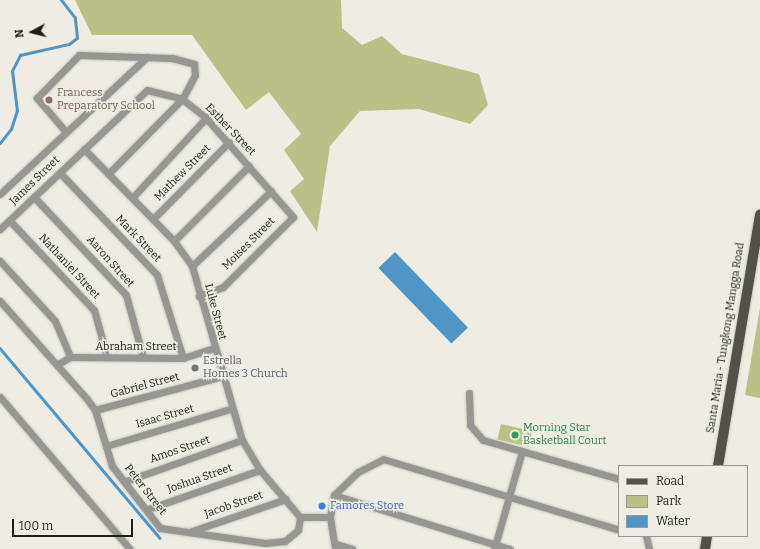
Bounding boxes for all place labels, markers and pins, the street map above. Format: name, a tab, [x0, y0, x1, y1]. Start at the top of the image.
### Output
place label: Francess Preparatory School	[57, 87, 155, 113]
marker: Francess Preparatory School	[44, 95, 54, 105]
place label: Estrella Homes 3 Church	[203, 355, 288, 381]
marker: Estrella Homes 3 Church	[190, 363, 200, 373]
place label: Morning Star Basketball Court	[523, 422, 607, 448]
marker: Morning Star Basketball Court	[510, 430, 520, 440]
place label: Famores Store	[330, 499, 404, 513]
marker: Famores Store	[317, 501, 327, 511]

